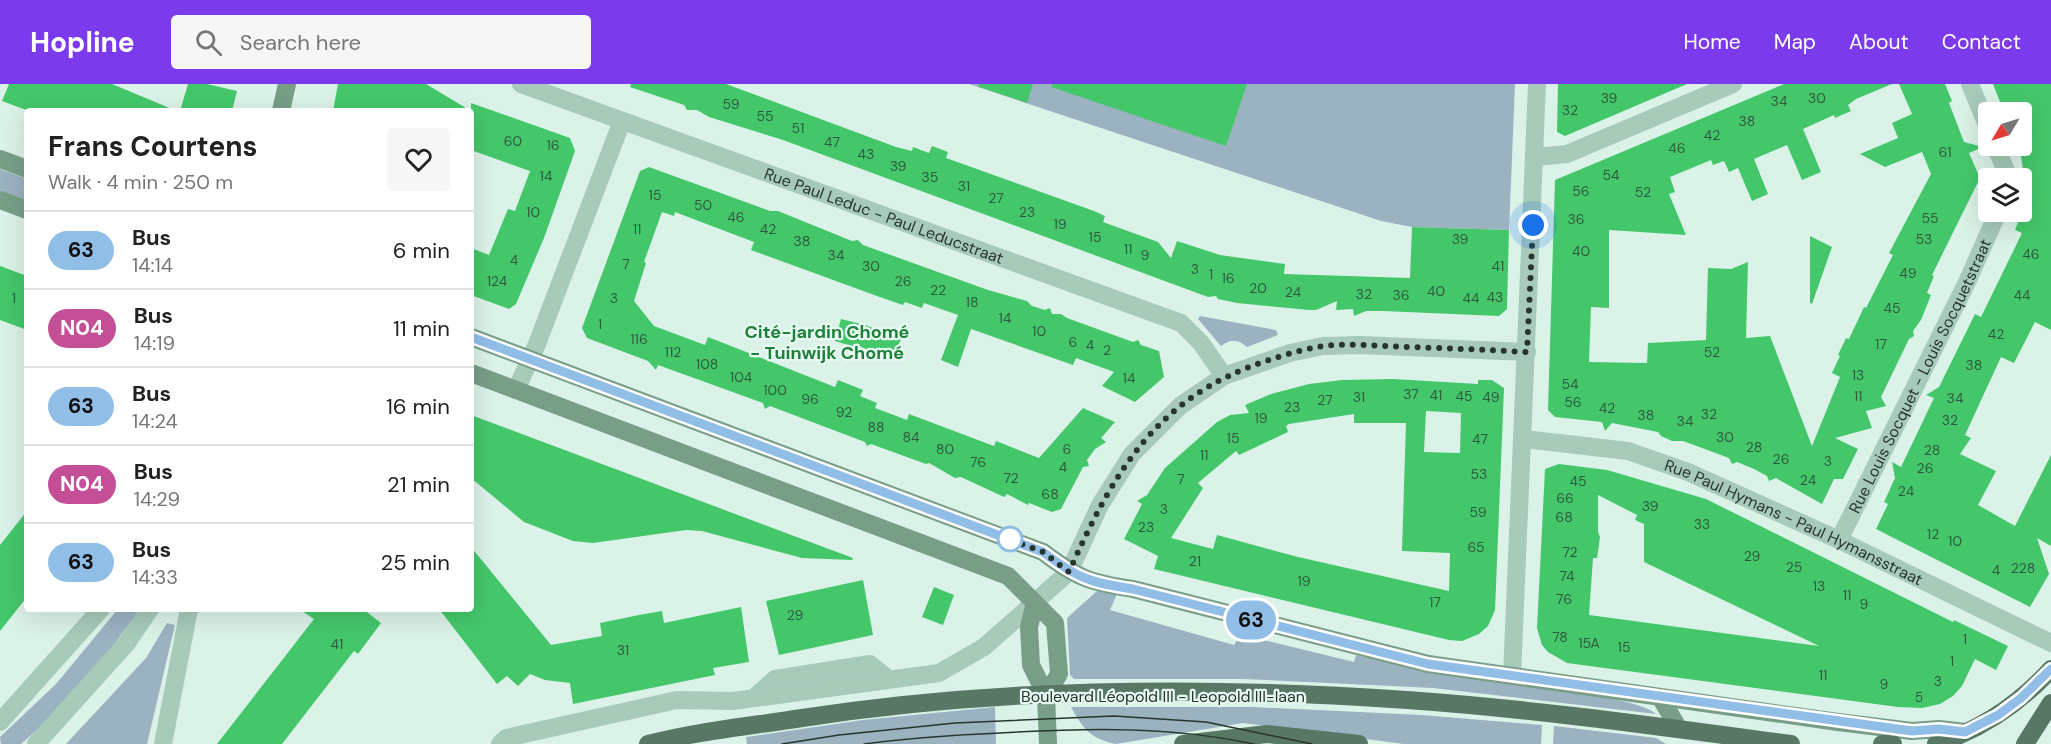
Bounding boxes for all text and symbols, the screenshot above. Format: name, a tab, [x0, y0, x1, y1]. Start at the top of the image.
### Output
search box	[171, 15, 591, 69]
text: Hopline	[30, 24, 135, 61]
icon: search	[192, 26, 225, 59]
text: Search here	[240, 28, 361, 57]
text: Home	[1683, 28, 1741, 56]
text: Map	[1774, 28, 1816, 56]
text: About	[1849, 28, 1909, 56]
text: Contact	[1942, 28, 2021, 56]
house number: 39	[1601, 89, 1618, 107]
house number: 30	[1808, 89, 1826, 107]
house number: 34	[1771, 92, 1788, 110]
house number: 59	[723, 95, 740, 113]
house number: 32	[1562, 101, 1578, 119]
north arrow	[1978, 102, 2032, 156]
map controls	[1978, 102, 2032, 222]
house number: 55	[756, 107, 774, 125]
house number: 38	[1739, 112, 1755, 130]
house number: 51	[792, 119, 804, 137]
house number: 42	[1704, 126, 1720, 144]
text: Frans Courtens	[48, 128, 257, 165]
button: heart	[387, 128, 450, 191]
house number: 60	[504, 132, 522, 150]
house number: 47	[824, 133, 840, 151]
house number: 16	[546, 136, 560, 154]
house number: 46	[1668, 139, 1686, 157]
house number: 61	[1938, 143, 1952, 161]
house number: 43	[858, 145, 874, 163]
house number: 39	[890, 157, 907, 175]
street label: Rue Paul Leduc - Paul Leducstraat	[761, 162, 1006, 268]
house number: 54	[1602, 166, 1620, 184]
house number: 14	[540, 167, 553, 185]
house number: 35	[922, 168, 938, 186]
button: layers	[1978, 168, 2032, 222]
text: Walk · 4 min · 250 m	[48, 169, 233, 195]
house number: 31	[958, 177, 970, 195]
house number: 56	[1572, 182, 1590, 200]
house number: 52	[1635, 183, 1651, 201]
house number: 15	[649, 186, 661, 204]
house number: 27	[988, 189, 1004, 207]
house number: 50	[694, 196, 712, 214]
house number: 10	[526, 203, 540, 221]
house number: 23	[1019, 203, 1035, 221]
house number: 46	[727, 208, 745, 226]
house number: 55	[1921, 209, 1939, 227]
your location	[1518, 210, 1548, 240]
house number: 36	[1567, 210, 1585, 228]
house number: 19	[1053, 215, 1067, 233]
house number: 11	[633, 220, 641, 238]
house number: 42	[760, 220, 776, 238]
text: Bus	[132, 223, 171, 252]
house number: 15	[1089, 228, 1101, 246]
house number: 39	[1452, 230, 1469, 248]
house number: 53	[1916, 230, 1932, 248]
house number: 38	[794, 232, 810, 250]
street label: Rue Louis Socquet - Louis Socquetstraat	[1844, 235, 1995, 516]
text: 63	[68, 236, 94, 264]
text: 6 min	[393, 236, 450, 265]
house number: 11	[1124, 240, 1132, 258]
house number: 40	[1572, 242, 1590, 260]
house number: 46	[2022, 245, 2040, 263]
house number: 34	[828, 246, 845, 264]
house number: 9	[1141, 246, 1150, 264]
house number: 4	[510, 251, 519, 269]
text: 14:14	[132, 252, 173, 278]
house number: 7	[622, 255, 630, 273]
house number: 30	[862, 257, 880, 275]
house number: 41	[1492, 257, 1504, 275]
house number: 3	[1191, 260, 1199, 278]
house number: 49	[1899, 264, 1917, 282]
house number: 1	[1209, 265, 1213, 283]
house number: 16	[1221, 269, 1235, 287]
house number: 124	[487, 272, 508, 290]
house number: 26	[895, 272, 911, 290]
house number: 20	[1249, 279, 1267, 297]
house number: 22	[930, 281, 946, 299]
house number: 40	[1427, 282, 1445, 300]
house number: 24	[1285, 283, 1302, 301]
house number: 32	[1356, 285, 1372, 303]
house number: 36	[1392, 286, 1410, 304]
house number: 44	[2014, 286, 2031, 304]
house number: 43	[1487, 288, 1503, 306]
house number: 1	[12, 289, 16, 307]
house number: 3	[610, 289, 618, 307]
house number: 44	[1463, 289, 1480, 307]
house number: 18	[966, 293, 978, 311]
house number: 45	[1883, 299, 1901, 317]
text: Bus	[134, 301, 173, 330]
house number: 14	[999, 309, 1012, 327]
text: N04	[60, 314, 104, 342]
text: 11 min	[393, 314, 450, 343]
house number: 1	[598, 315, 602, 333]
district label: Cité-jardin Chomé - Tuinwijk Chomé	[745, 320, 910, 365]
house number: 10	[1032, 322, 1046, 340]
house number: 42	[1988, 325, 2004, 343]
text: 14:19	[134, 330, 175, 356]
house number: 116	[630, 330, 648, 348]
house number: 6	[1069, 333, 1077, 351]
house number: 17	[1875, 335, 1887, 353]
house number: 4	[1086, 336, 1095, 354]
house number: 2	[1103, 341, 1111, 359]
house number: 112	[665, 343, 681, 361]
house number: 52	[1704, 343, 1720, 361]
house number: 108	[696, 355, 718, 373]
house number: 38	[1966, 356, 1982, 374]
house number: 13	[1852, 366, 1864, 384]
house number: 104	[730, 368, 753, 386]
house number: 14	[1123, 369, 1136, 387]
house number: 54	[1561, 375, 1579, 393]
text: Bus	[132, 379, 171, 408]
house number: 100	[763, 381, 787, 399]
house number: 37	[1403, 385, 1419, 403]
house number: 41	[1430, 386, 1442, 404]
house number: 45	[1455, 387, 1473, 405]
house number: 11	[1854, 387, 1862, 405]
house number: 31	[1353, 388, 1365, 406]
house number: 49	[1482, 388, 1500, 406]
house number: 34	[1947, 389, 1964, 407]
house number: 96	[801, 390, 819, 408]
house number: 27	[1317, 391, 1333, 409]
text: 63	[68, 392, 94, 420]
text: 16 min	[386, 392, 450, 421]
house number: 56	[1564, 393, 1582, 411]
house number: 23	[1284, 398, 1300, 416]
house number: 42	[1599, 399, 1615, 417]
house number: 92	[836, 403, 852, 421]
house number: 32	[1701, 405, 1717, 423]
house number: 38	[1638, 406, 1654, 424]
text: 14:24	[132, 408, 178, 434]
house number: 19	[1254, 409, 1268, 427]
house number: 32	[1942, 411, 1958, 429]
house number: 34	[1677, 412, 1694, 430]
house number: 88	[867, 418, 885, 436]
house number: 84	[902, 428, 920, 446]
house number: 30	[1716, 428, 1734, 446]
house number: 15	[1227, 429, 1239, 447]
house number: 47	[1472, 430, 1488, 448]
house number: 28	[1746, 438, 1762, 456]
house number: 80	[936, 440, 954, 458]
house number: 6	[1063, 440, 1071, 458]
house number: 28	[1924, 441, 1940, 459]
house number: 11	[1200, 446, 1208, 464]
house number: 26	[1773, 450, 1789, 468]
house number: 3	[1824, 452, 1832, 470]
house number: 76	[970, 453, 986, 471]
street label: Rue Paul Hymans - Paul Hymansstraat	[1662, 454, 1926, 590]
text: Bus	[134, 457, 173, 486]
house number: 4	[1059, 458, 1068, 476]
house number: 26	[1917, 459, 1933, 477]
house number: 53	[1471, 465, 1487, 483]
house number: 72	[1003, 469, 1019, 487]
text: N04	[60, 470, 104, 498]
text: 21 min	[387, 470, 450, 499]
house number: 7	[1177, 470, 1185, 488]
house number: 24	[1800, 471, 1817, 489]
house number: 45	[1569, 472, 1587, 490]
house number: 24	[1898, 482, 1915, 500]
house number: 68	[1041, 485, 1059, 503]
text: 14:29	[134, 486, 180, 512]
house number: 66	[1556, 489, 1574, 507]
house number: 39	[1642, 497, 1659, 515]
house number: 3	[1160, 500, 1168, 518]
house number: 59	[1470, 503, 1487, 521]
house number: 68	[1555, 508, 1573, 526]
house number: 33	[1694, 515, 1710, 533]
house number: 23	[1138, 518, 1154, 536]
house number: 12	[1927, 525, 1939, 543]
unlabelled marker	[997, 526, 1023, 552]
house number: 10	[1948, 532, 1962, 550]
text: Bus	[132, 535, 171, 564]
house number: 65	[1467, 538, 1485, 556]
house number: 72	[1562, 543, 1578, 561]
house number: 29	[1744, 547, 1761, 565]
text: 63	[68, 548, 94, 576]
text: 25 min	[381, 548, 450, 577]
house number: 21	[1189, 552, 1201, 570]
house number: 25	[1786, 558, 1802, 576]
house number: 228	[2011, 559, 2035, 577]
house number: 4	[1992, 561, 2001, 579]
text: 14:33	[132, 564, 178, 590]
house number: 74	[1559, 567, 1575, 585]
house number: 19	[1297, 572, 1311, 590]
house number: 13	[1813, 577, 1825, 595]
house number: 11	[1843, 586, 1851, 604]
house number: 76	[1556, 590, 1572, 608]
house number: 17	[1429, 593, 1441, 611]
house number: 9	[1860, 595, 1869, 613]
line badge: 63	[1224, 600, 1278, 640]
house number: 29	[787, 606, 804, 624]
text: 63	[1238, 606, 1264, 634]
house number: 78	[1552, 628, 1568, 646]
house number: 1	[1963, 630, 1967, 648]
house number: 15A	[1578, 634, 1600, 652]
house number: 41	[331, 635, 343, 653]
house number: 15	[1618, 638, 1630, 656]
house number: 31	[617, 641, 629, 659]
house number: 1	[1950, 652, 1954, 670]
house number: 11	[1819, 666, 1827, 684]
house number: 3	[1934, 672, 1942, 690]
house number: 9	[1880, 675, 1889, 693]
street label: Boulevard Léopold III - Leopold III-laan	[1021, 686, 1305, 707]
house number: 5	[1915, 688, 1923, 706]

